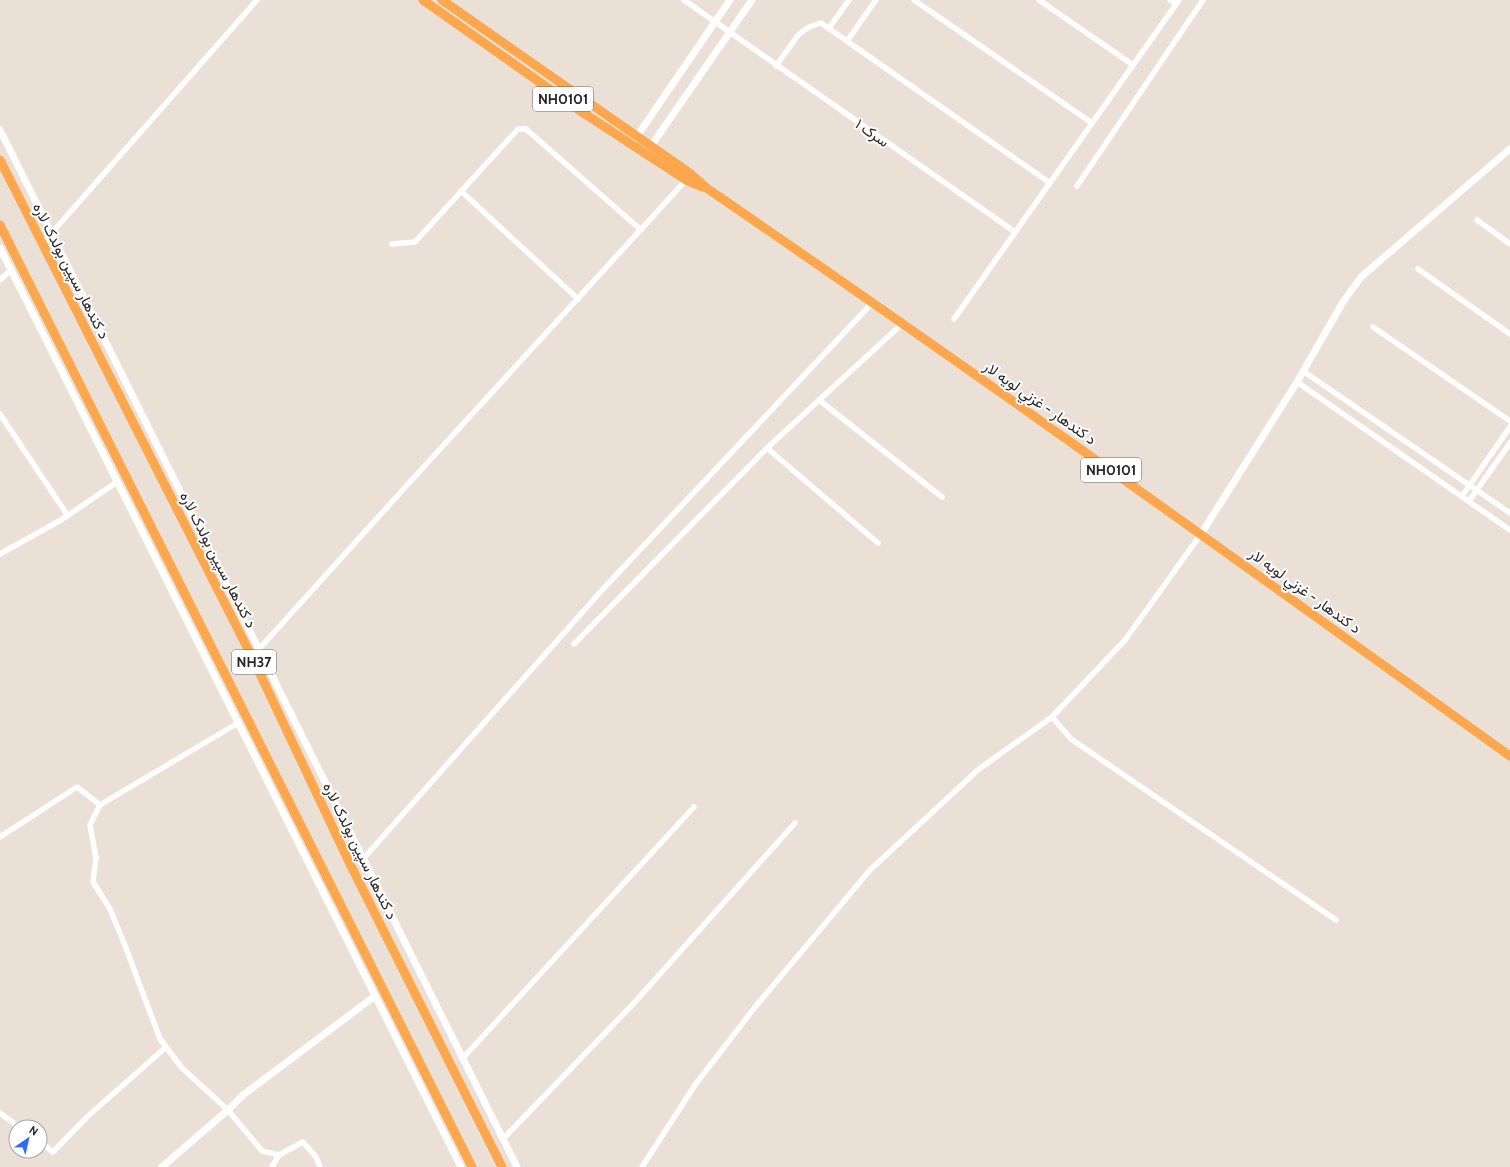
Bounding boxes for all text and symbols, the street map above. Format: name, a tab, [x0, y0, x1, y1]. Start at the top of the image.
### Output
road number: NH0101	[533, 87, 593, 111]
street label: سرک ۱	[852, 115, 892, 151]
street label: د کندهار سپین بولدک لاره	[28, 200, 113, 342]
street label: د کندهار - غزني لويه لار	[977, 357, 1100, 452]
road number: NH0101	[1081, 458, 1141, 482]
street label: د کندهار سپین بولدک لاره	[175, 489, 260, 631]
street label: د کندهار - غزني لويه لار	[1243, 544, 1364, 641]
road number: NH37	[232, 650, 276, 674]
street label: د کندهار سپین بولدک لاره	[318, 780, 401, 923]
north arrow	[8, 1119, 48, 1159]
text: N	[26, 1123, 41, 1139]

